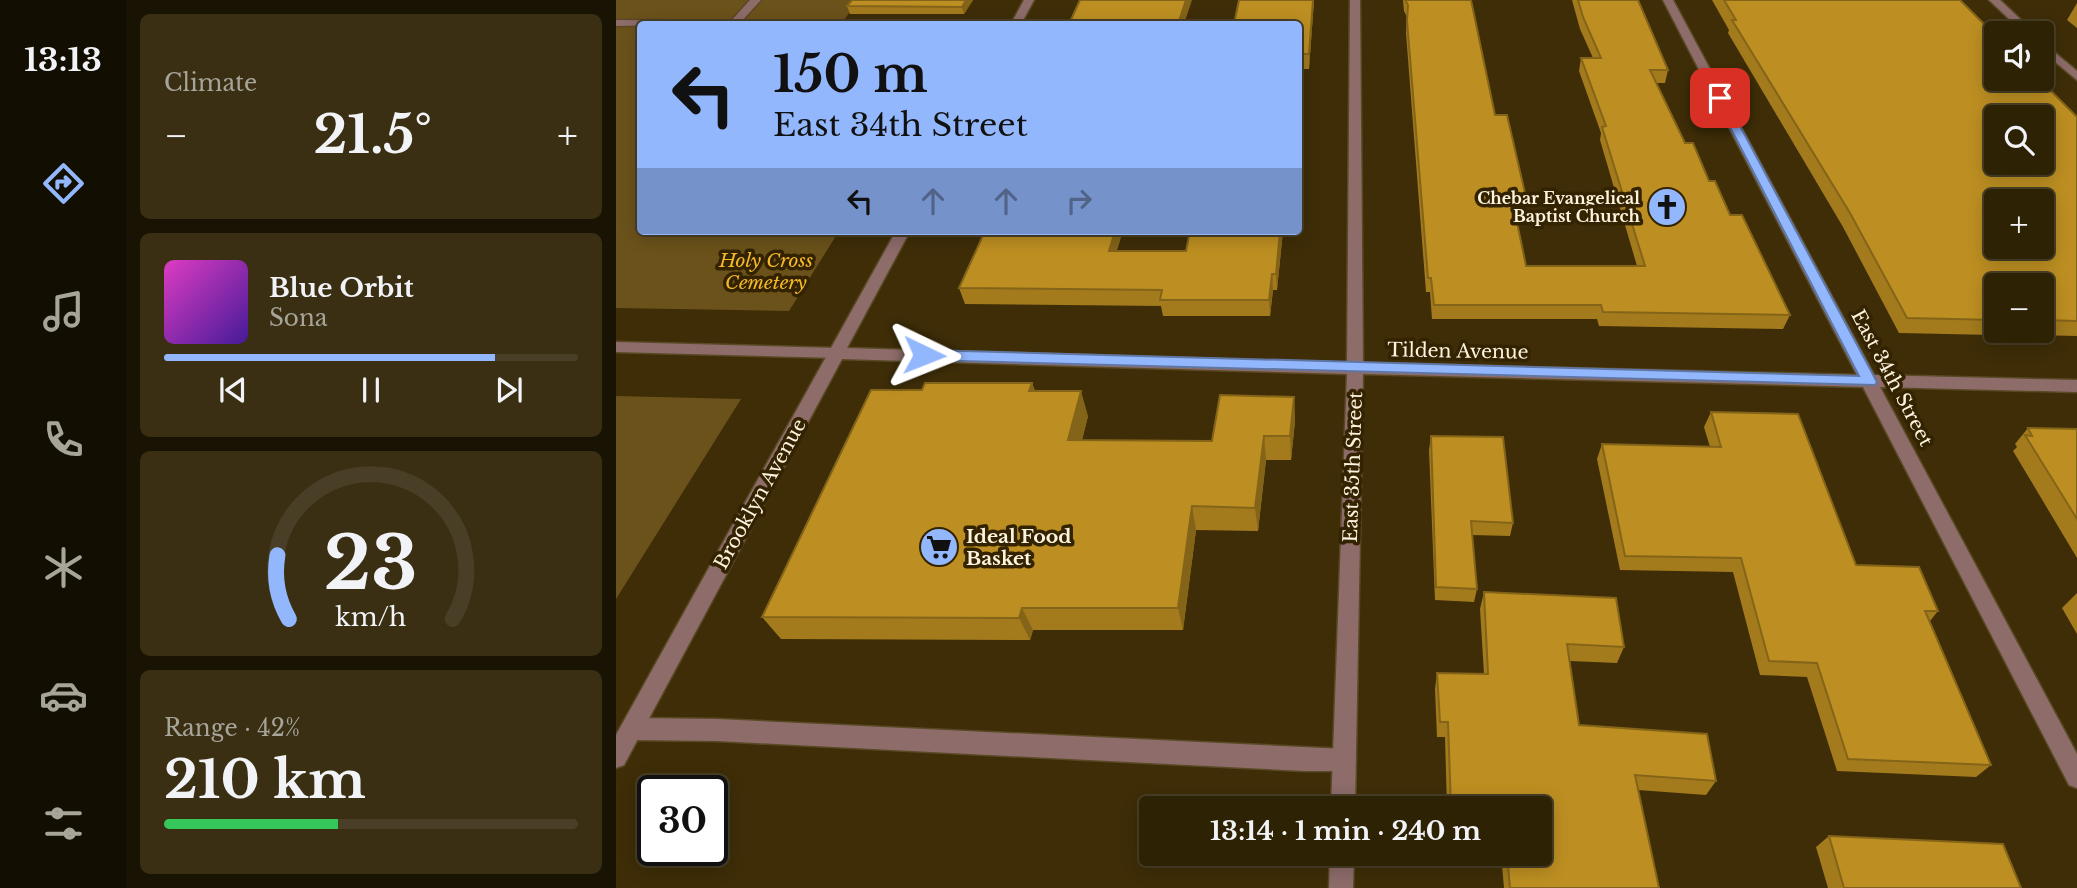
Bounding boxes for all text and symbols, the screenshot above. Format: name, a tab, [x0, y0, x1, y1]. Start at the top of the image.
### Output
map controls	[1984, 21, 2054, 343]
button: sound	[1984, 21, 2054, 91]
text: 13:13	[24, 40, 102, 80]
text: 150 m	[773, 44, 928, 105]
icon: left	[658, 49, 749, 140]
pin	[1690, 68, 1750, 128]
text: Climate	[164, 69, 257, 97]
icon: arrive	[1701, 79, 1739, 117]
text: 21.5°	[313, 103, 432, 167]
text: East 34th Street	[773, 105, 1028, 145]
button: search	[1984, 105, 2054, 175]
text: −	[164, 112, 188, 159]
text: +	[557, 112, 578, 159]
icon: directions	[39, 159, 88, 208]
icon: left	[841, 182, 879, 220]
icon: ahead	[914, 182, 952, 220]
icon: ahead	[987, 182, 1025, 220]
icon: right	[1060, 182, 1098, 220]
church icon: Chebar Evangelical Baptist Church	[1646, 186, 1688, 228]
place label: Chebar Evangelical Baptist Church	[1477, 188, 1641, 226]
button: +	[1984, 189, 2054, 259]
park label: Holy Cross Cemetery	[718, 249, 813, 294]
text: Blue Orbit	[269, 272, 414, 304]
button: −	[1984, 273, 2054, 343]
icon: music	[39, 287, 88, 336]
text: Sona	[269, 304, 327, 332]
street label: East 34th Street	[1846, 306, 1938, 451]
position arrow	[887, 318, 961, 392]
street label: Tilden Avenue	[1387, 338, 1529, 364]
icon: previous	[214, 371, 252, 409]
icon: pause	[352, 371, 390, 409]
icon: next	[490, 371, 528, 409]
street label: East 35th Street	[1339, 390, 1367, 543]
icon: phone	[39, 415, 88, 464]
street label: Brooklyn Avenue	[709, 415, 811, 573]
text: 23	[324, 519, 418, 610]
place label: Ideal Food Basket	[966, 525, 1071, 570]
supermarket icon: Ideal Food Basket	[918, 526, 960, 568]
icon: climate	[39, 543, 88, 592]
text: km/h	[336, 602, 406, 633]
icon: car	[39, 671, 88, 720]
text: Range · 42%	[164, 714, 300, 742]
text: 210 km	[164, 748, 366, 812]
speed limit sign: 30	[637, 775, 728, 866]
icon: filters	[39, 799, 88, 848]
text: 13:14 · 1 min · 240 m	[1210, 815, 1481, 847]

